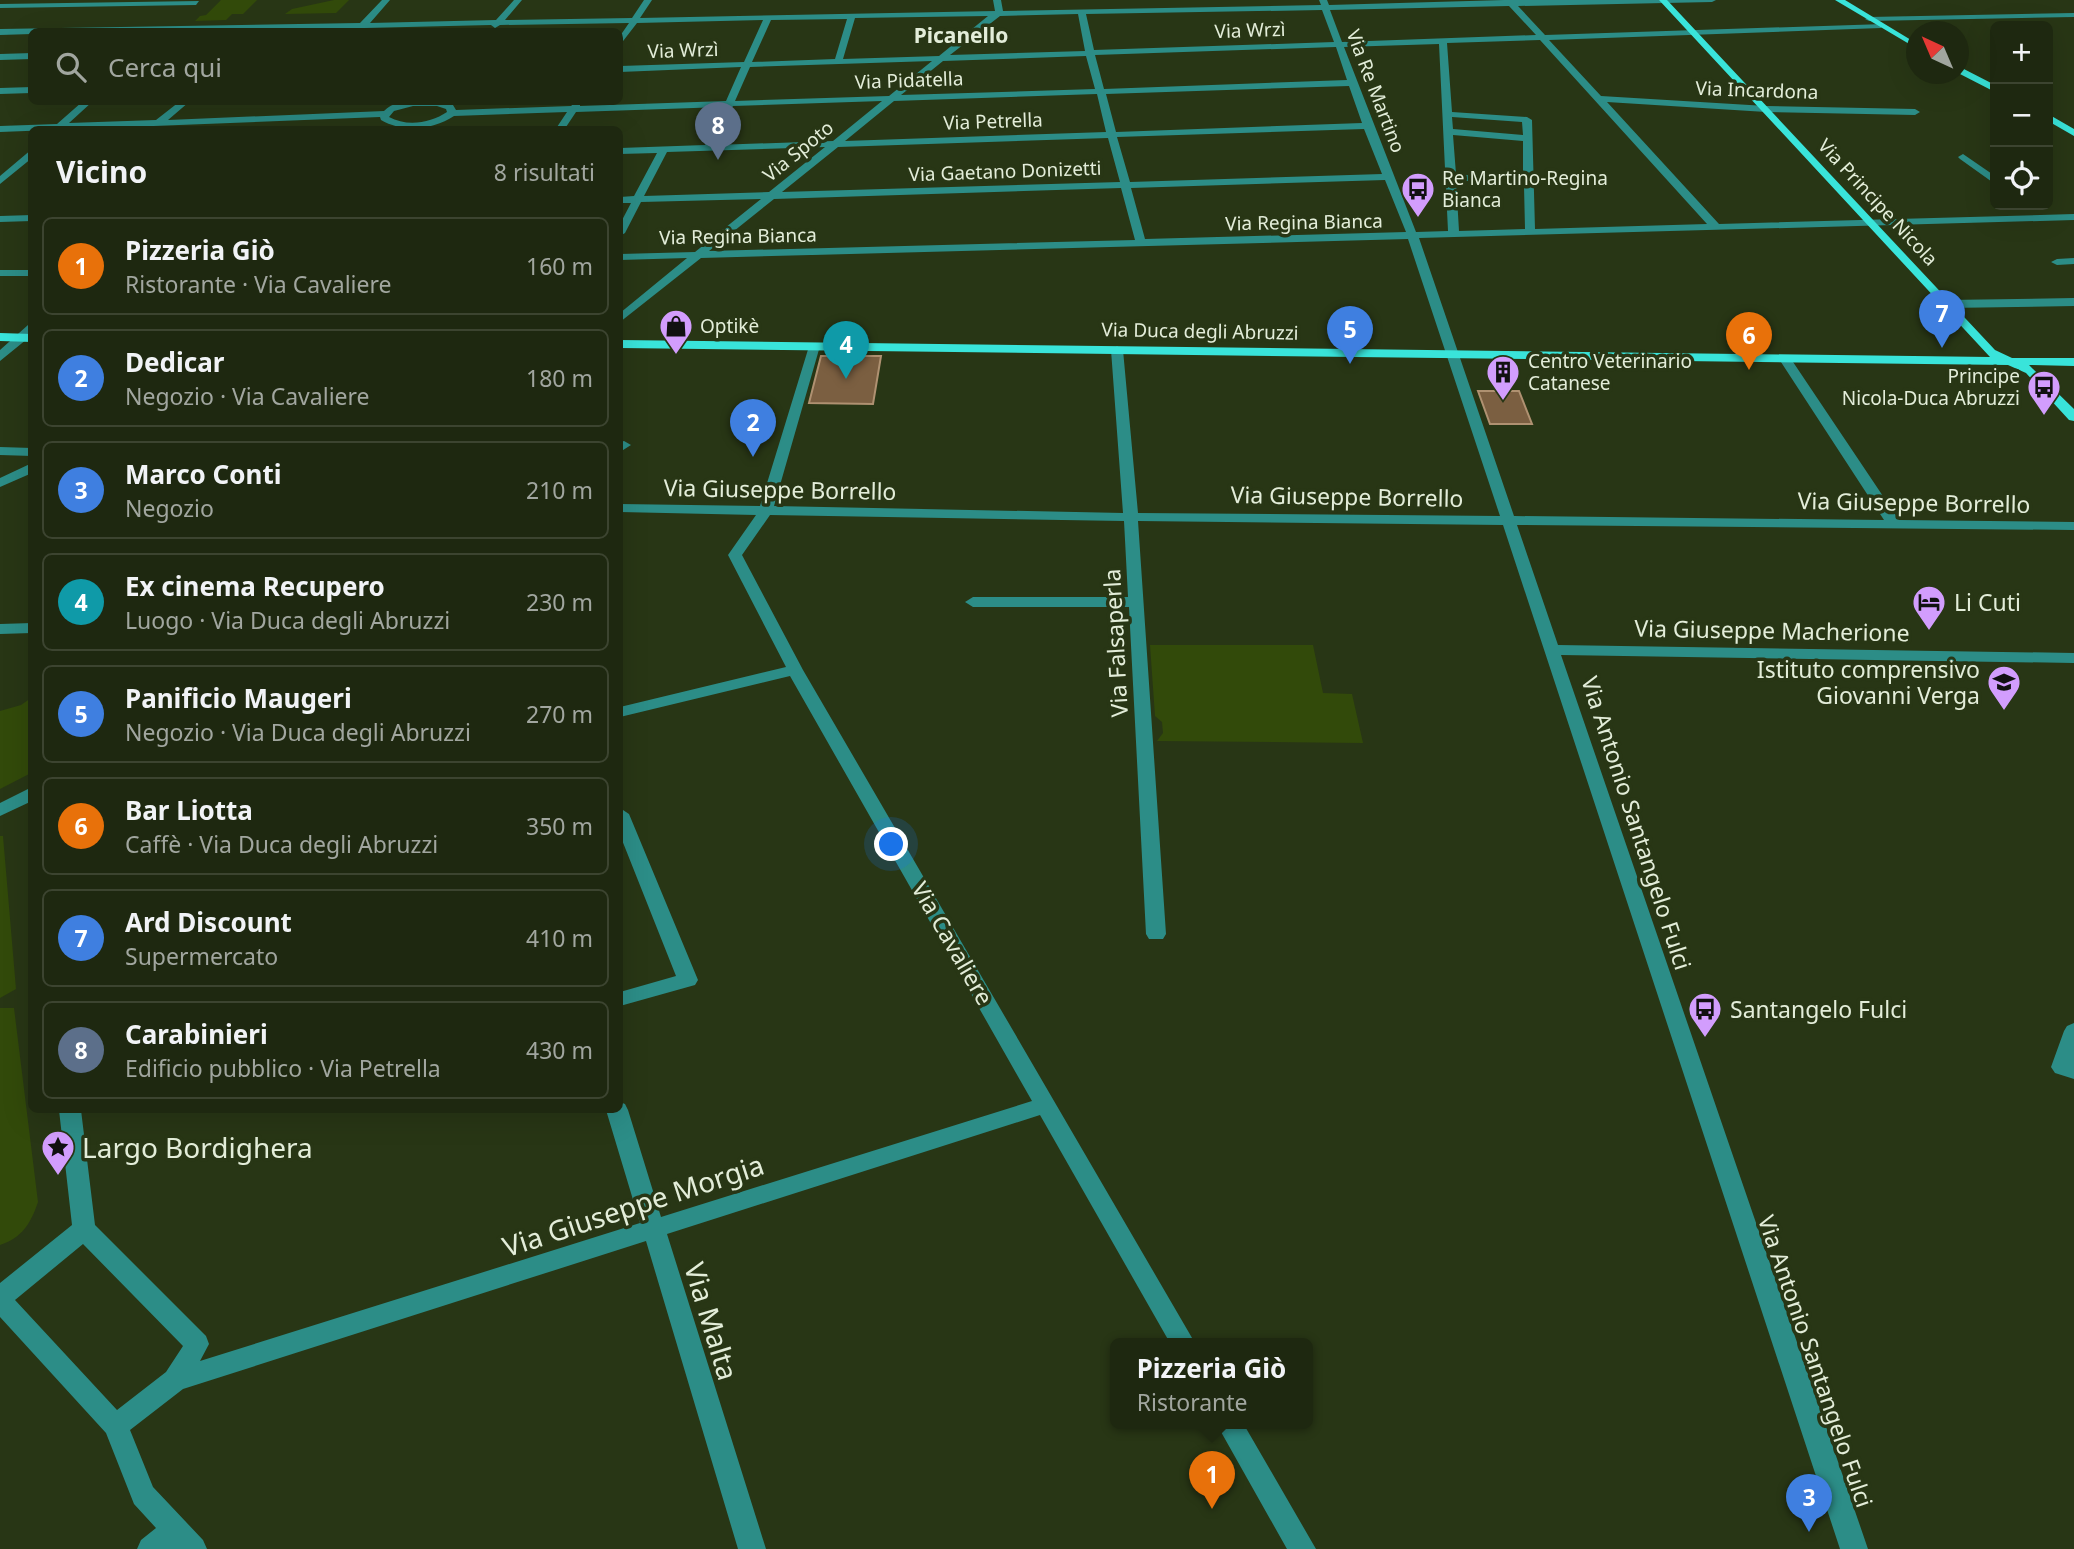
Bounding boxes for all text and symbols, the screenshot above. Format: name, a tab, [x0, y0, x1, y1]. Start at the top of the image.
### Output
street label: Via Wrzì	[1214, 16, 1286, 44]
district label: Picanello	[914, 21, 1008, 49]
north arrow	[1906, 21, 1969, 84]
map controls	[1990, 21, 2053, 210]
button: +	[1990, 21, 2053, 84]
street label: Via Re Martino	[1341, 26, 1411, 156]
search box	[28, 28, 623, 105]
street label: Via Wrzì	[647, 36, 719, 64]
icon: search	[52, 48, 90, 86]
text: Cerca qui	[108, 49, 222, 85]
street label: Via Pidatella	[854, 65, 964, 95]
street label: Via Incardona	[1695, 75, 1819, 105]
button: −	[1990, 84, 2053, 147]
pin: 8	[695, 102, 741, 160]
street label: Via Petrella	[943, 106, 1043, 136]
street label: Via Spoto	[757, 115, 839, 187]
street label: Via Principe Nicola	[1812, 133, 1944, 271]
button: locate	[1990, 147, 2053, 210]
text: Vicino	[56, 151, 147, 192]
street label: Via Gaetano Donizetti	[908, 155, 1102, 187]
text: 8 risultati	[494, 156, 595, 188]
place label: Re Martino-Regina Bianca	[1442, 165, 1608, 213]
bus stop icon: Re Martino-Regina Bianca	[1399, 170, 1437, 219]
street label: Via Regina Bianca	[1225, 208, 1383, 236]
street label: Via Regina Bianca	[659, 222, 817, 250]
text: Pizzeria Giò	[125, 232, 275, 268]
text: 1	[74, 250, 88, 282]
text: 160 m	[526, 250, 593, 282]
text: Ristorante · Via Cavaliere	[125, 268, 392, 300]
pin: 7	[1919, 290, 1965, 348]
pin: 5	[1327, 306, 1373, 364]
shop icon: Optikè	[657, 307, 695, 356]
pin: 6	[1726, 312, 1772, 370]
place label: Optikè	[700, 313, 759, 339]
street label: Via Duca degli Abruzzi	[1101, 316, 1299, 346]
pin: 4	[823, 321, 869, 379]
text: Dedicar	[125, 344, 224, 380]
place label: Centro Veterinario Catanese	[1528, 348, 1692, 396]
building icon: Centro Veterinario Catanese	[1484, 353, 1522, 402]
text: 2	[74, 362, 88, 394]
text: 180 m	[526, 362, 593, 394]
place label: Principe Nicola-Duca Abruzzi	[1842, 363, 2020, 411]
bus stop icon: Principe Nicola-Duca Abruzzi	[2025, 368, 2063, 417]
text: Negozio · Via Cavaliere	[125, 380, 370, 412]
pin: 2	[730, 399, 776, 457]
text: Marco Conti	[125, 456, 282, 492]
street label: Via Giuseppe Borrello	[663, 471, 897, 507]
text: 3	[74, 474, 88, 506]
text: 210 m	[526, 474, 593, 506]
street label: Via Giuseppe Borrello	[1230, 478, 1464, 514]
street label: Via Giuseppe Borrello	[1797, 484, 2031, 520]
text: Negozio	[125, 492, 214, 524]
text: Ex cinema Recupero	[125, 568, 385, 604]
street label: Via Falsaperla	[1095, 568, 1135, 718]
hotel icon: Li Cuti	[1910, 583, 1948, 632]
text: 4	[74, 586, 88, 618]
text: 230 m	[526, 586, 593, 618]
place label: Li Cuti	[1954, 586, 2021, 618]
text: Luogo · Via Duca degli Abruzzi	[125, 604, 450, 636]
street label: Via Giuseppe Macherione	[1634, 612, 1910, 648]
place label: Istituto comprensivo Giovanni Verga	[1757, 653, 1980, 711]
school or university icon: Istituto comprensivo Giovanni Verga	[1985, 663, 2023, 712]
street label: Via Antonio Santangelo Fulci	[1574, 672, 1700, 974]
text: Panificio Maugeri	[125, 680, 352, 716]
text: 5	[74, 698, 88, 730]
text: 270 m	[526, 698, 593, 730]
text: Negozio · Via Duca degli Abruzzi	[125, 716, 471, 748]
text: Bar Liotta	[125, 792, 253, 828]
text: 6	[74, 810, 88, 842]
text: 350 m	[526, 810, 593, 842]
your location	[874, 827, 908, 861]
text: Caffè · Via Duca degli Abruzzi	[125, 828, 438, 860]
street label: Via Cavaliere	[905, 875, 1001, 1011]
text: Ard Discount	[125, 904, 292, 940]
text: 7	[74, 922, 88, 954]
text: 410 m	[526, 922, 593, 954]
text: Supermercato	[125, 940, 278, 972]
bus stop icon: Santangelo Fulci	[1686, 990, 1724, 1039]
place label: Santangelo Fulci	[1730, 993, 1907, 1025]
text: Carabinieri	[125, 1016, 268, 1052]
text: 8	[74, 1034, 88, 1066]
text: 430 m	[526, 1034, 593, 1066]
text: Edificio pubblico · Via Petrella	[125, 1052, 441, 1084]
place icon: Largo Bordighera	[39, 1128, 77, 1177]
place label: Largo Bordighera	[82, 1128, 313, 1166]
street label: Via Giuseppe Morgia	[498, 1145, 768, 1265]
street label: Via Antonio Santangelo Fulci	[1751, 1211, 1881, 1511]
street label: Via Malta	[676, 1258, 748, 1384]
popup	[1110, 1338, 1313, 1429]
text: Pizzeria Giò	[1137, 1350, 1286, 1386]
text: Ristorante	[1137, 1386, 1248, 1418]
pin: 1	[1189, 1451, 1235, 1509]
pin: 3	[1786, 1474, 1832, 1532]

